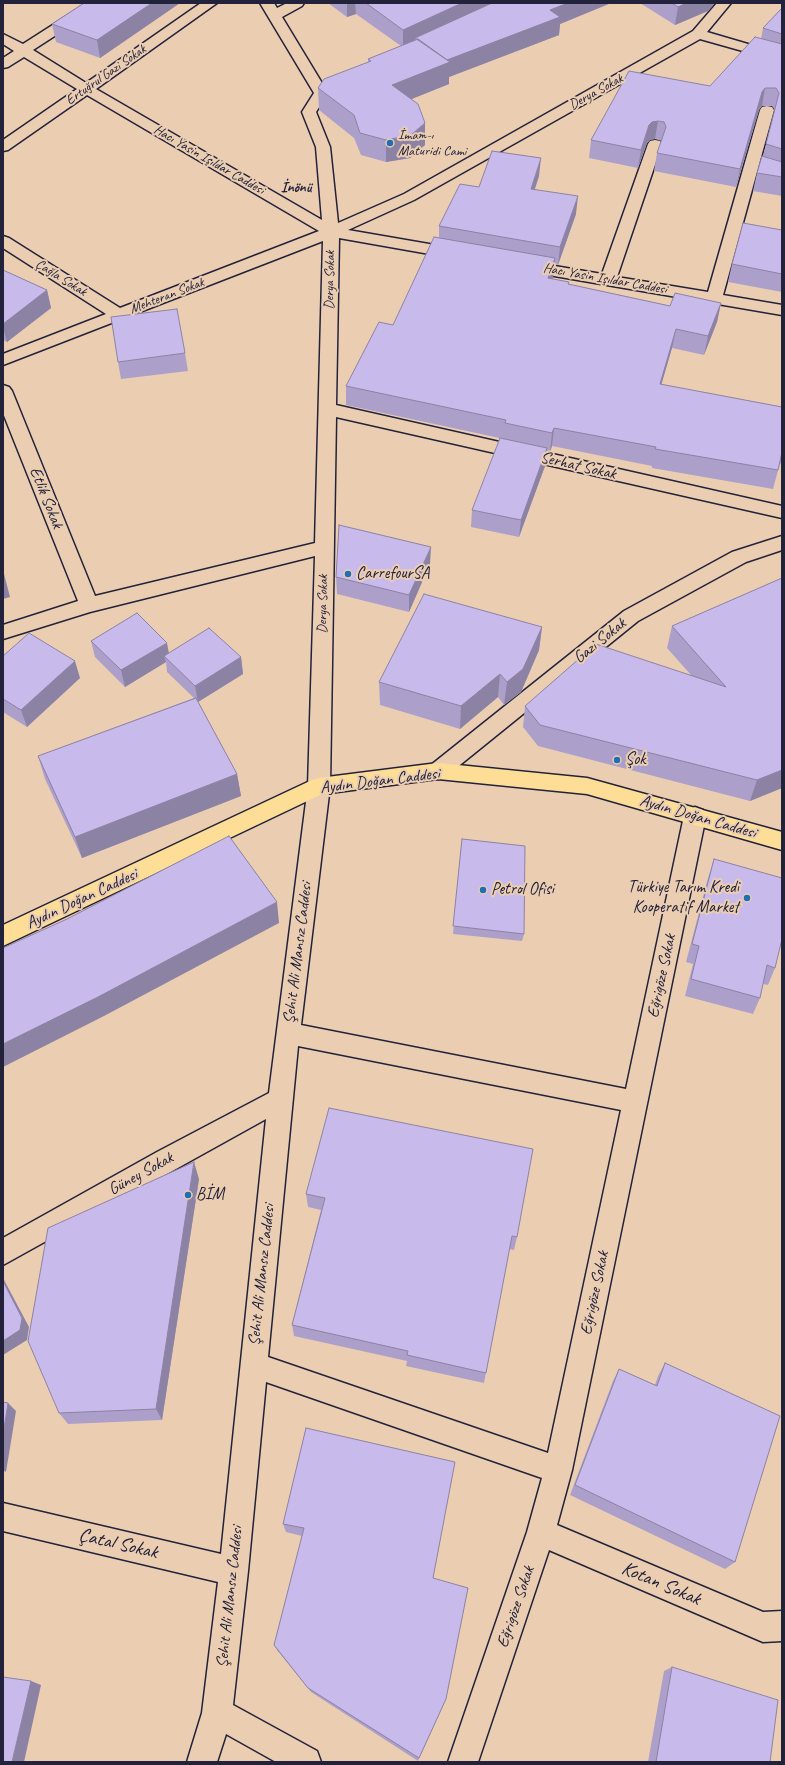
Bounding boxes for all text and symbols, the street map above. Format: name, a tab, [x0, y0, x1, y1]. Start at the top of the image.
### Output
street label: Ertuğrul Gazi Sokak	[63, 41, 149, 109]
street label: Derya Sokak	[566, 70, 626, 114]
street label: Hacı Yasin Işıldar Caddesi	[151, 121, 267, 199]
place label: İmam-ı Maturidi Cami	[398, 127, 466, 160]
marker: İmam-ı Maturidi Cami	[385, 138, 395, 148]
district label: İnönü	[281, 179, 311, 197]
street label: Derya Sokak	[321, 250, 339, 310]
street label: Çağla Sokak	[32, 256, 90, 300]
street label: Hacı Yasin Işıldar Caddesi	[542, 260, 668, 298]
street label: Mehteran Sokak	[127, 274, 207, 318]
street label: Serhat Sokak	[538, 447, 618, 485]
street label: Etlik Sokak	[24, 464, 68, 532]
place label: CarrefourSA	[356, 564, 429, 584]
marker: CarrefourSA	[343, 569, 353, 579]
street label: Derya Sokak	[314, 574, 332, 634]
street label: Gazi Sokak	[570, 614, 630, 668]
place label: Şok	[625, 750, 645, 770]
marker: Şok	[612, 755, 622, 765]
street label: Aydın Doğan Caddesi	[319, 764, 441, 798]
street label: Aydın Doğan Caddesi	[637, 791, 759, 843]
street label: Aydın Doğan Caddesi	[23, 864, 141, 934]
place label: Türkiye Tarım Kredi Kooperatif Market	[627, 878, 739, 918]
place label: Petrol Ofisi	[491, 880, 554, 900]
street label: Şehit Ali Mansız Caddesi	[279, 881, 317, 1025]
marker: Petrol Ofisi	[478, 885, 488, 895]
marker: Türkiye Tarım Kredi Kooperatif Market	[742, 893, 752, 903]
street label: Eğrigöze Sokak	[643, 932, 681, 1020]
street label: Güney Sokak	[105, 1148, 177, 1200]
place label: BİM	[196, 1185, 224, 1205]
marker: BİM	[183, 1190, 193, 1200]
street label: Şehit Ali Mansız Caddesi	[244, 1203, 280, 1347]
street label: Eğrigöze Sokak	[576, 1249, 614, 1337]
street label: Çatal Sokak	[76, 1523, 160, 1565]
street label: Şehit Ali Mansız Caddesi	[212, 1525, 248, 1669]
street label: Kotan Sokak	[618, 1557, 704, 1611]
street label: Eğrigöze Sokak	[493, 1564, 539, 1650]

